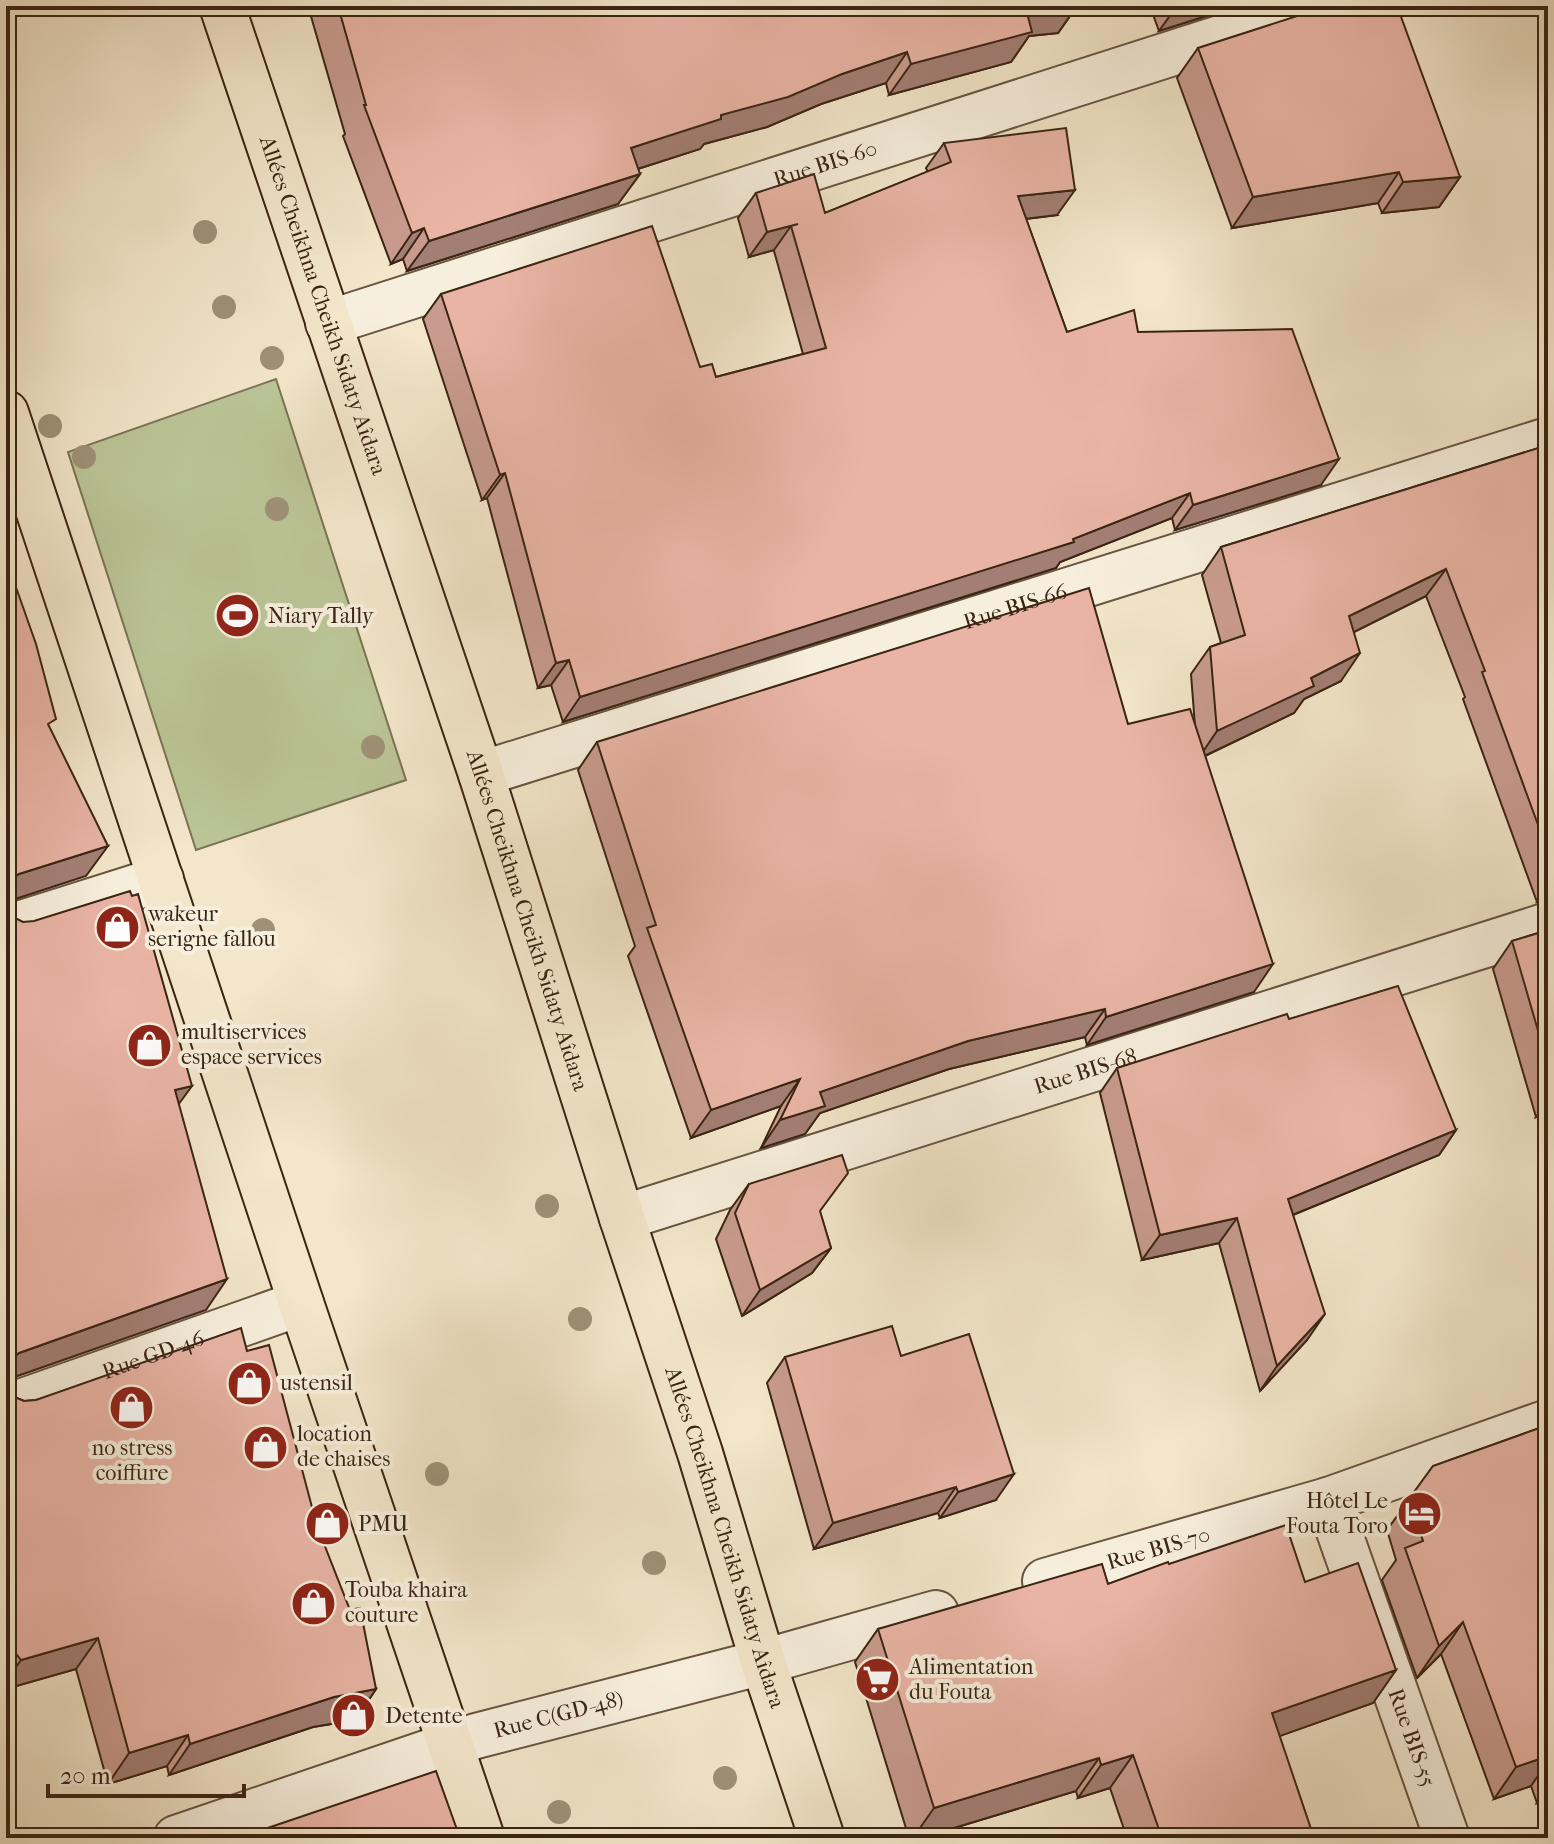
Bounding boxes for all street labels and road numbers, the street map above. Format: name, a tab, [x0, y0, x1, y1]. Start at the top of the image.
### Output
street label: Allées Cheikhna Cheikh Sidaty Aîdara	[253, 132, 392, 479]
street label: Rue BIS-60	[770, 135, 880, 193]
street label: Rue BIS-66	[960, 578, 1071, 635]
street label: Allées Cheikhna Cheikh Sidaty Aîdara	[461, 746, 594, 1095]
street label: Rue BIS-68	[1031, 1043, 1140, 1100]
street label: Rue GD-46	[99, 1325, 208, 1385]
street label: Allées Cheikhna Cheikh Sidaty Aîdara	[659, 1363, 791, 1712]
street label: Rue BIS-70	[1104, 1521, 1213, 1576]
street label: Rue BIS-55	[1382, 1685, 1441, 1790]
street label: Rue C(GD-48)	[491, 1686, 626, 1744]

